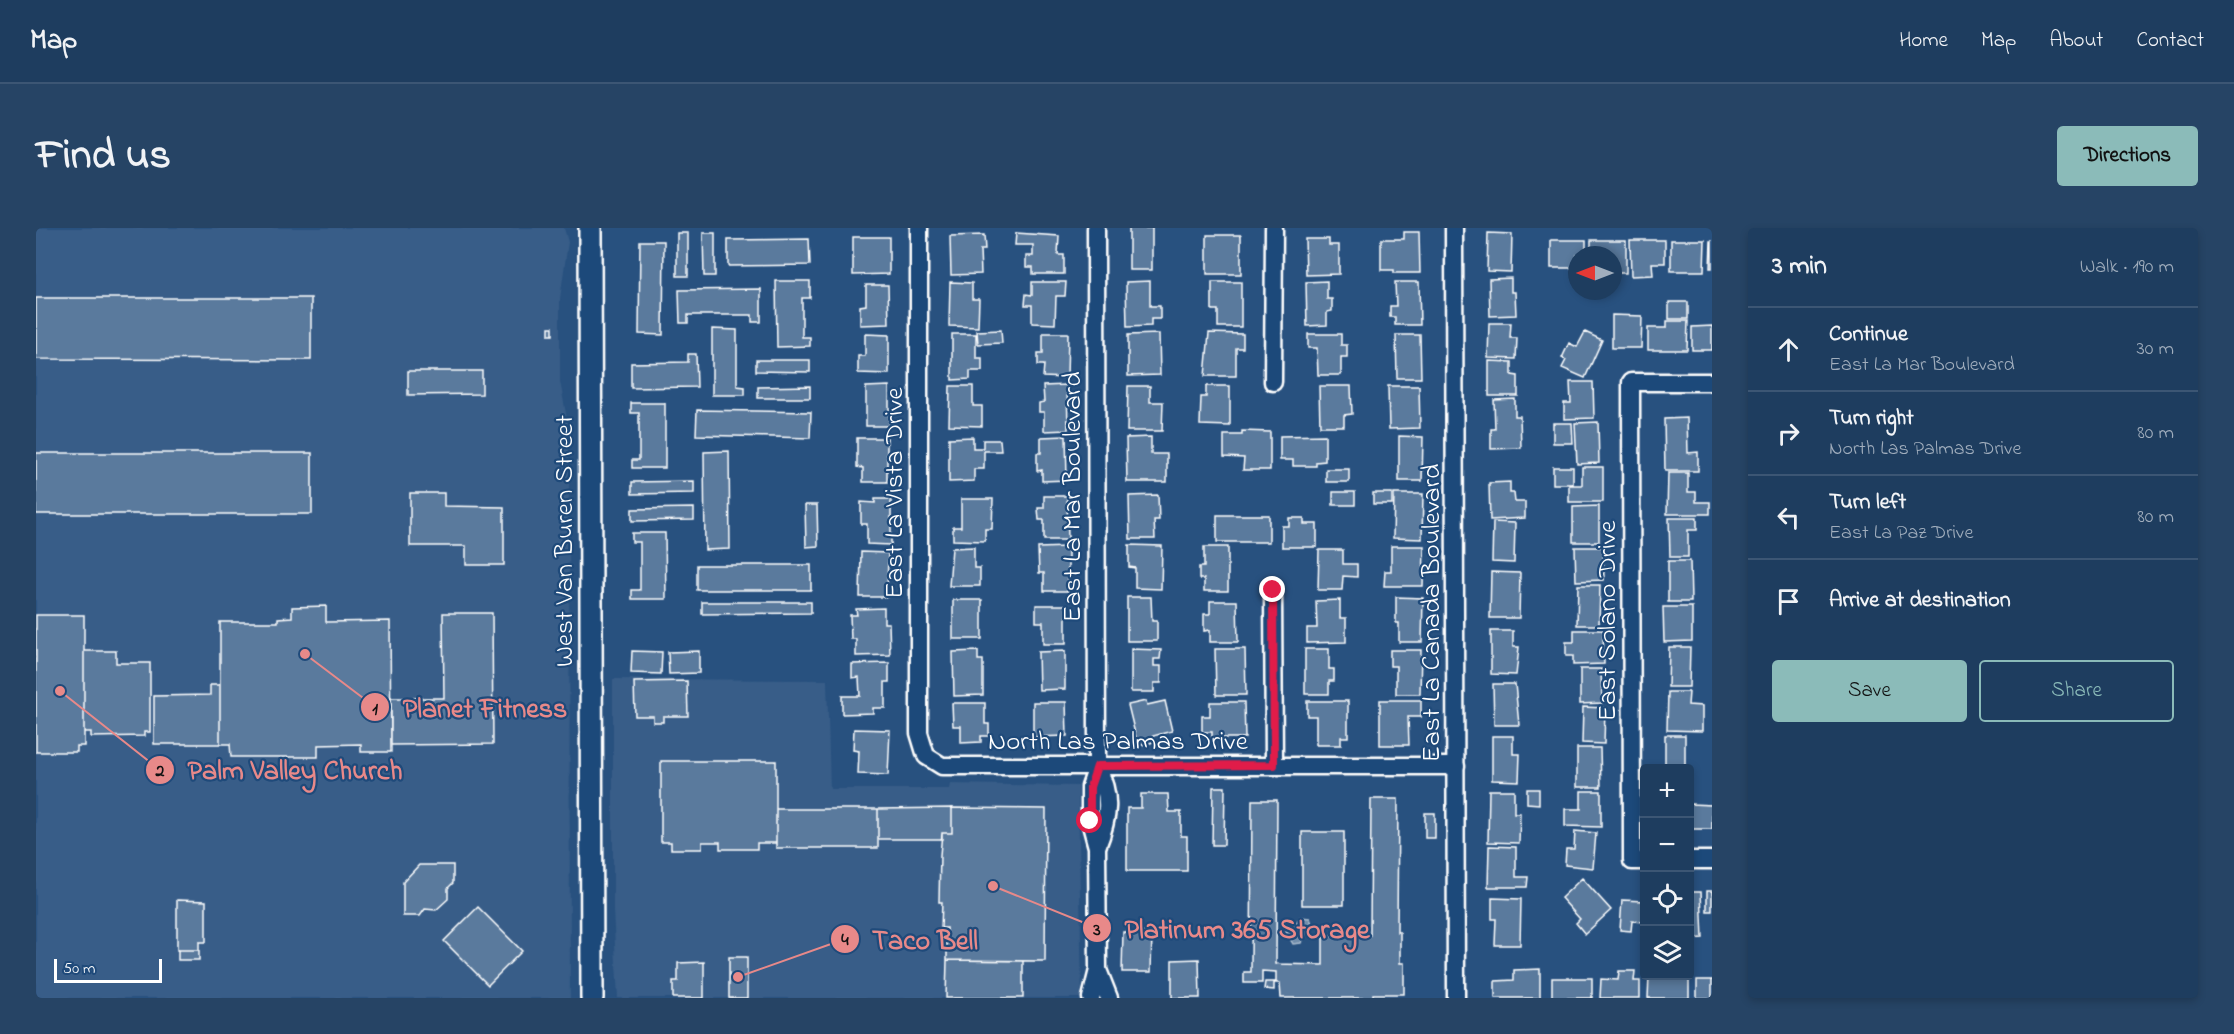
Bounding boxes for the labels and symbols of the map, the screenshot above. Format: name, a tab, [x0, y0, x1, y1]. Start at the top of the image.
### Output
north arrow	[1568, 246, 1622, 300]
street label: East La Mar Boulevard	[1054, 372, 1093, 622]
street label: East La Vista Drive	[876, 386, 915, 599]
street label: West Van Buren Street	[546, 415, 585, 667]
street label: East La Canada Boulevard	[1413, 464, 1452, 762]
street label: East Solano Drive	[1589, 520, 1628, 721]
route end	[1259, 576, 1285, 602]
callout: Planet Fitness	[360, 684, 579, 730]
text: Planet Fitness	[403, 690, 567, 731]
text: 1	[372, 697, 378, 723]
street label: North Las Palmas Drive	[988, 723, 1249, 762]
callout: Palm Valley Church	[145, 747, 414, 793]
text: Palm Valley Church	[188, 752, 402, 793]
text: 2	[155, 759, 165, 785]
route start	[1076, 807, 1102, 833]
callout: Platinum 365 Storage	[1082, 905, 1381, 951]
text: Platinum 365 Storage	[1124, 911, 1371, 953]
callout: Taco Bell	[830, 916, 990, 962]
text: 3	[1092, 918, 1101, 944]
text: Taco Bell	[872, 922, 978, 963]
text: 4	[841, 928, 849, 954]
scale bar	[54, 956, 162, 984]

